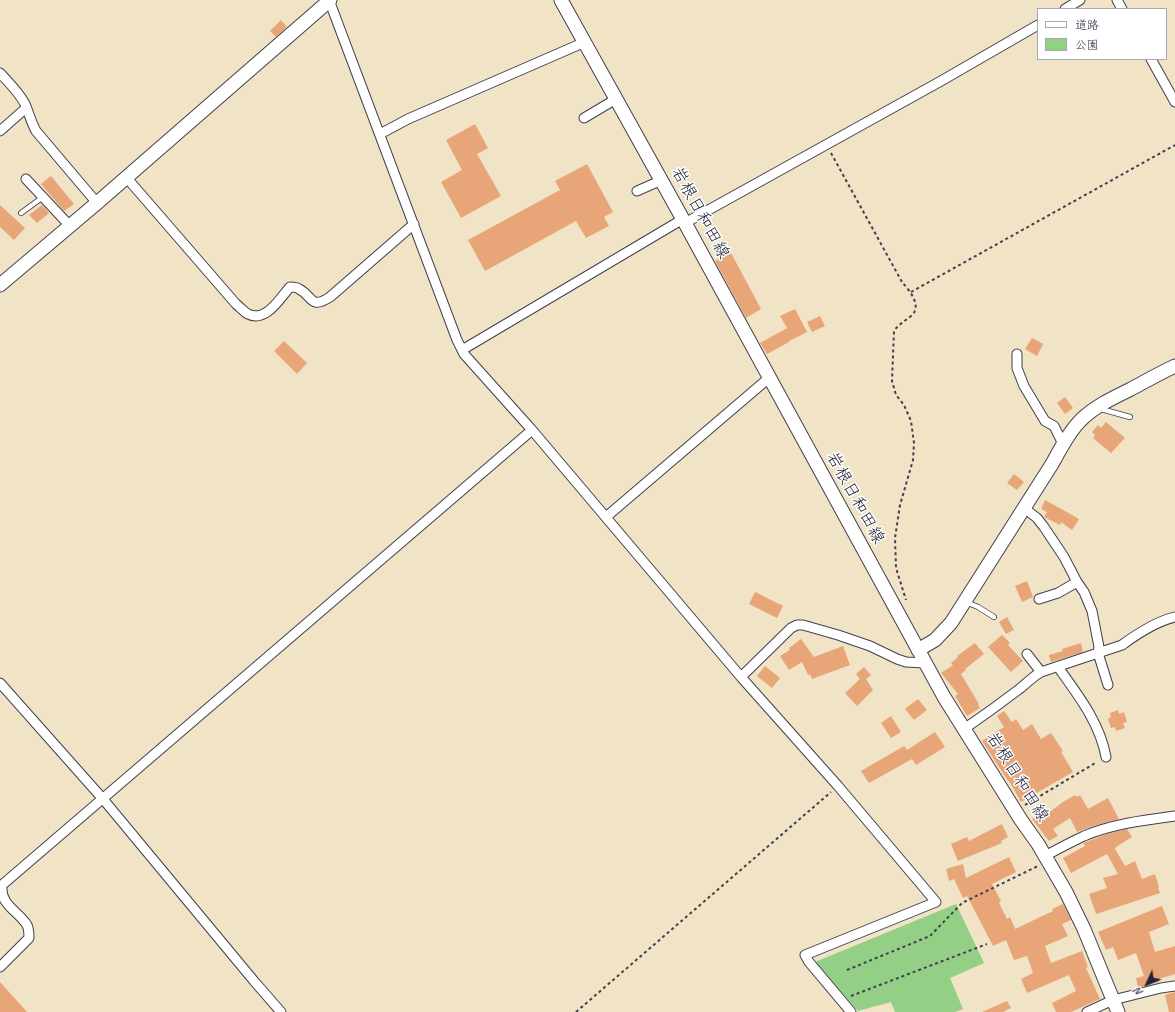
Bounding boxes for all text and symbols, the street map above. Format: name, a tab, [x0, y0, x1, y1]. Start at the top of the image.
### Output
legend	[1037, 8, 1167, 60]
text: 道路	[1075, 17, 1099, 33]
text: 公園	[1075, 37, 1099, 53]
street label: 岩根日和田線	[666, 163, 734, 263]
street label: 岩根日和田線	[821, 448, 889, 548]
street label: 岩根日和田線	[981, 728, 1053, 826]
north arrow	[1127, 964, 1167, 1004]
text: N	[1131, 985, 1146, 1000]

